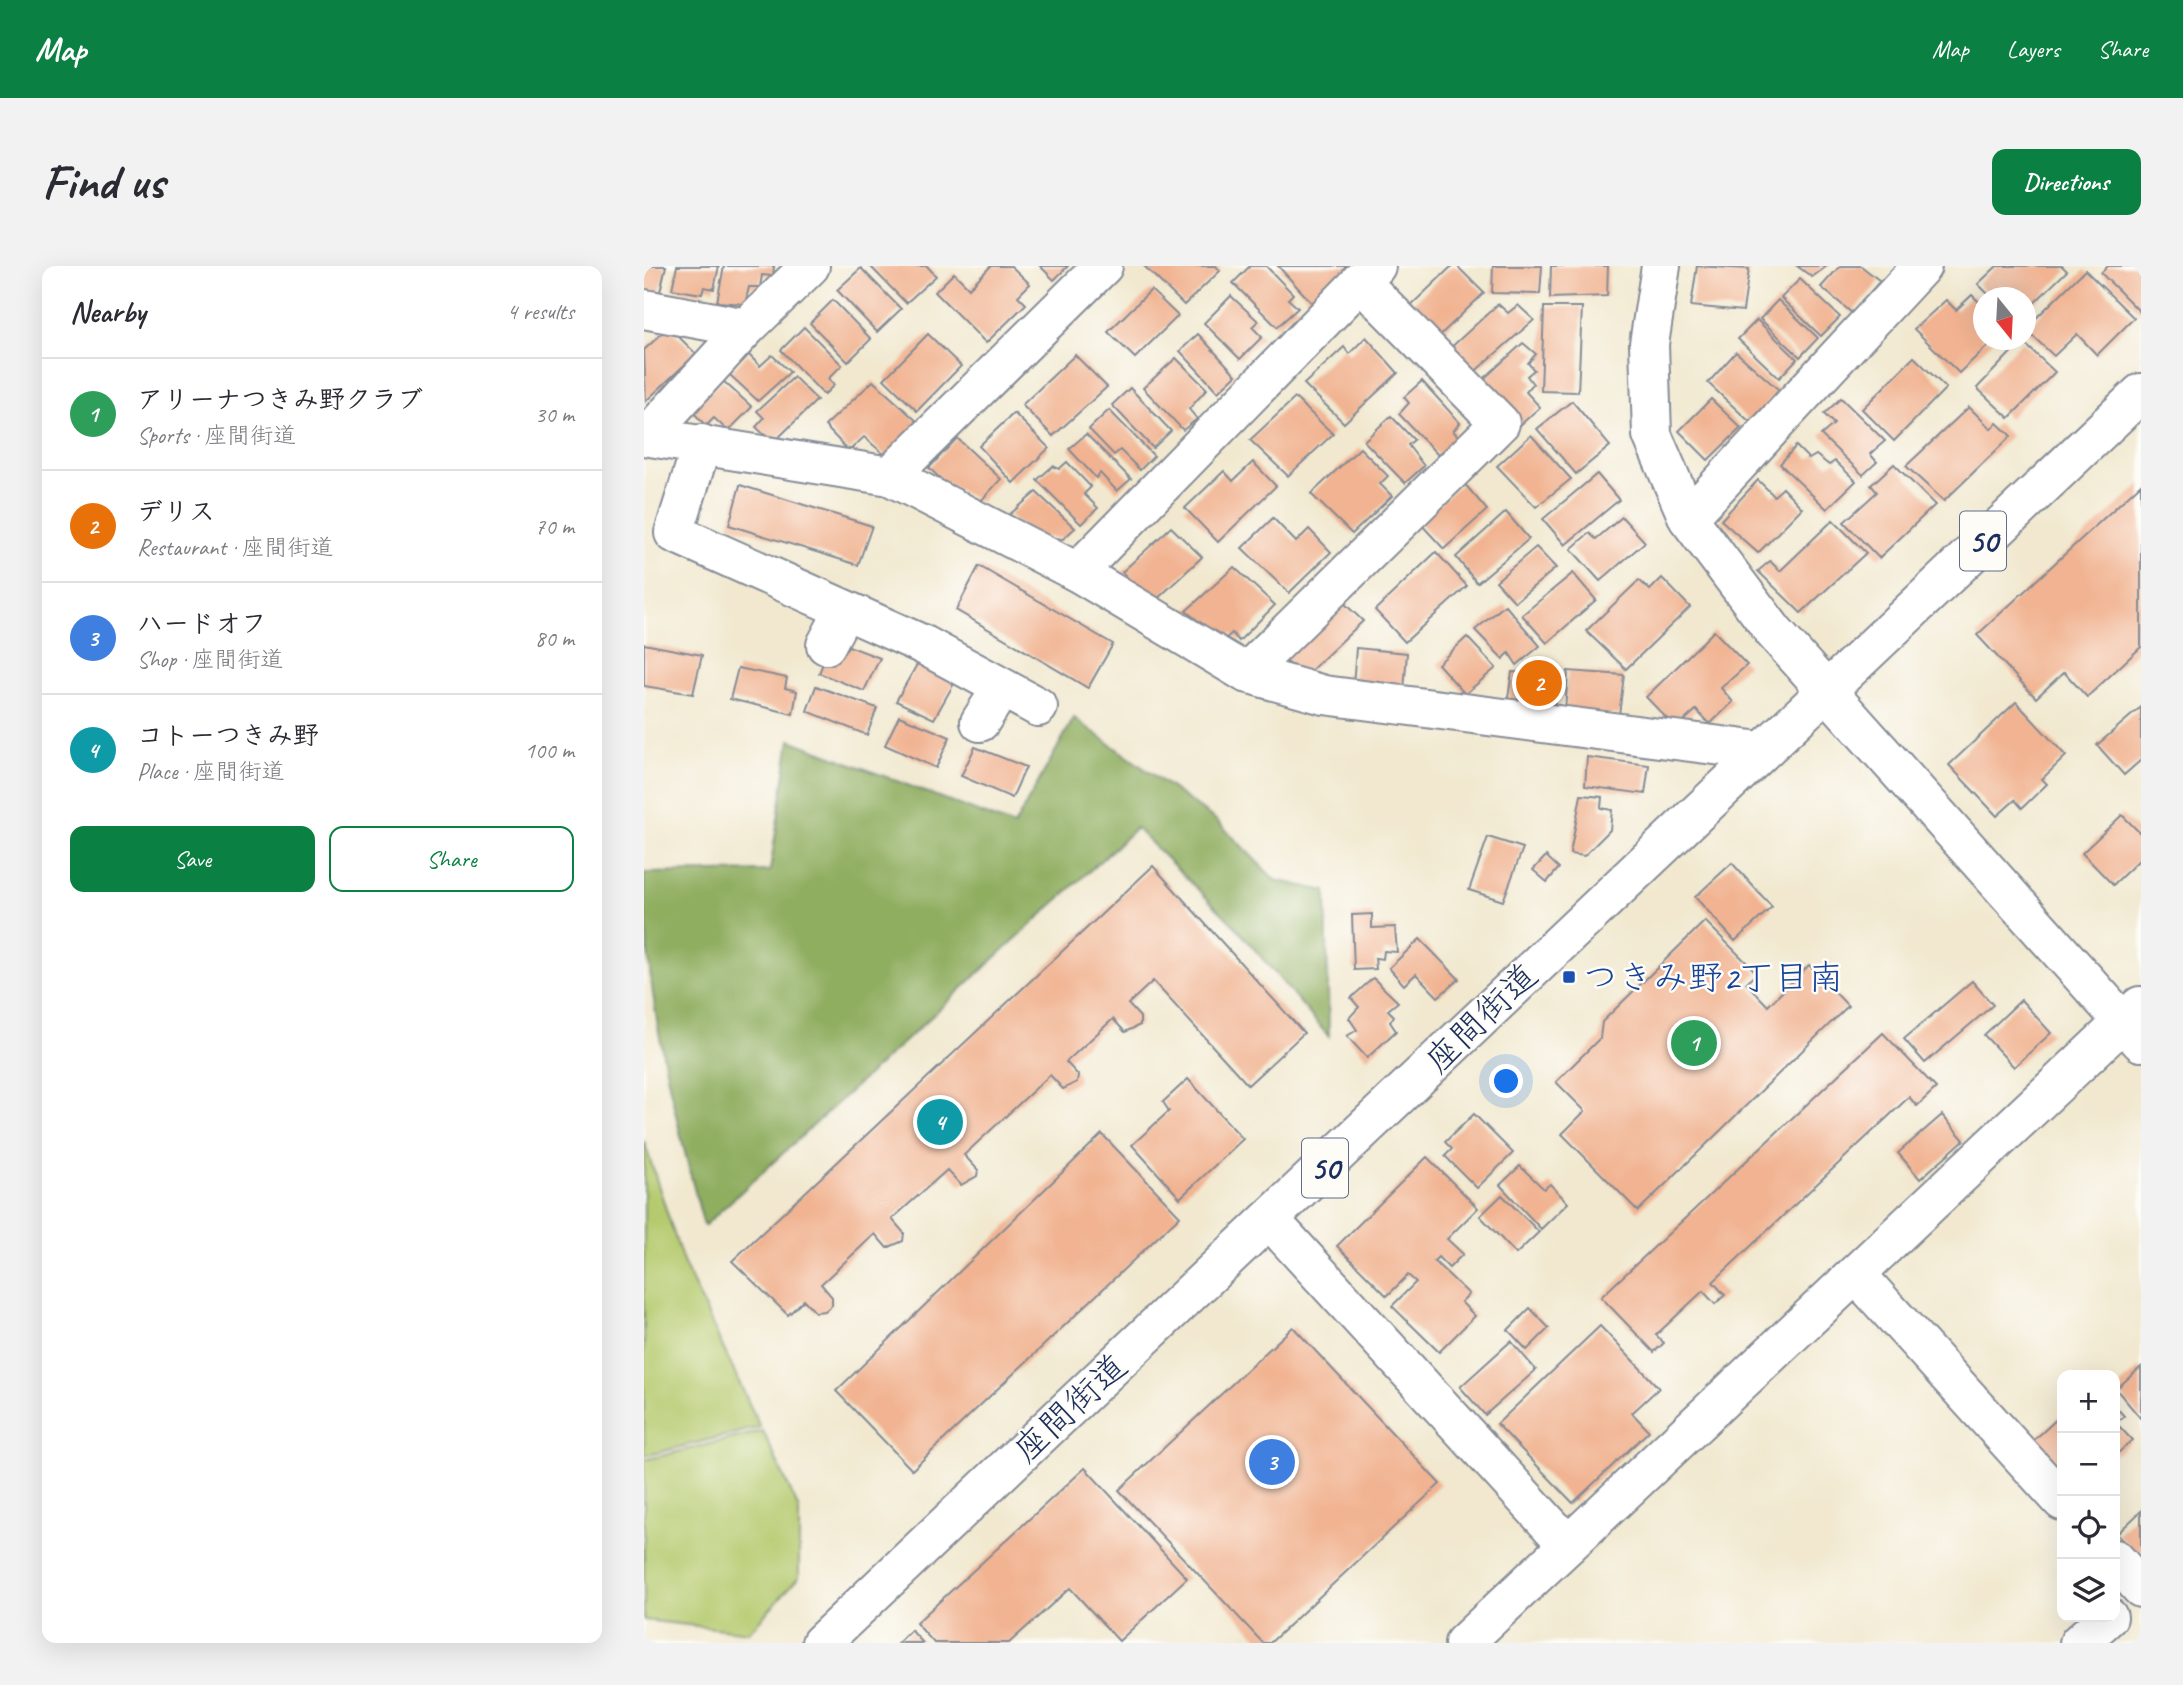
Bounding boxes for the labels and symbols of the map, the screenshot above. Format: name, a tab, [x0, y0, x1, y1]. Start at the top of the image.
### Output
north arrow	[1973, 287, 2036, 350]
road number: 50	[1960, 512, 2006, 570]
pin: 2	[1516, 657, 1562, 709]
street label: 座間街道	[1415, 953, 1547, 1083]
place label: つきみ野2丁目南	[1583, 955, 1844, 1000]
marker: つきみ野2丁目南	[1561, 969, 1577, 985]
pin: 1	[1671, 1017, 1717, 1069]
your location	[1489, 1064, 1523, 1098]
pin: 4	[917, 1096, 963, 1148]
road number: 50	[1302, 1139, 1348, 1198]
street label: 座間街道	[1003, 1344, 1137, 1472]
pin: 3	[1249, 1436, 1295, 1488]

